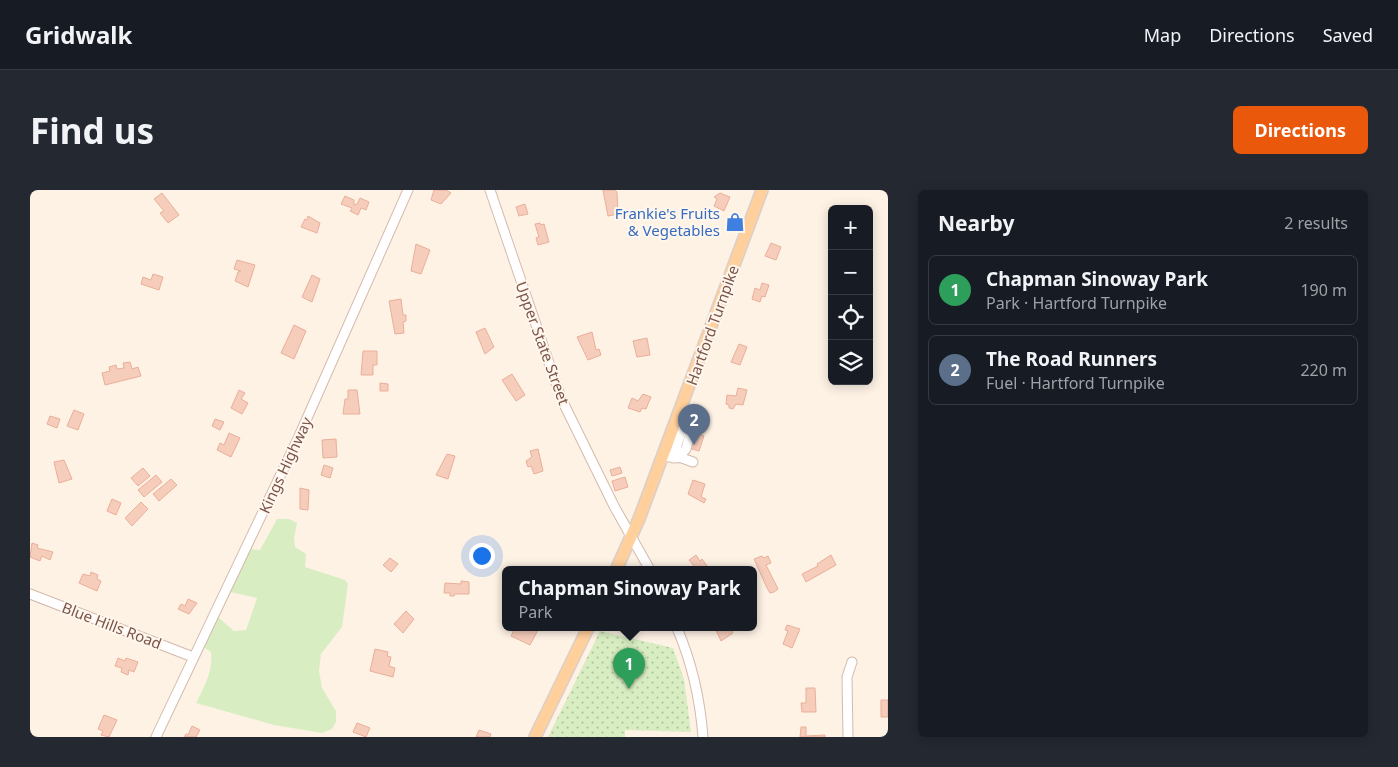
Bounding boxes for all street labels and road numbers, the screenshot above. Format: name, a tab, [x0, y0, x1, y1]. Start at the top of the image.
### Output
street label: Hartford Turnpike	[681, 262, 743, 388]
street label: Upper State Street	[511, 279, 575, 408]
street label: Kings Highway	[254, 413, 316, 516]
street label: Blue Hills Road	[59, 597, 165, 653]

